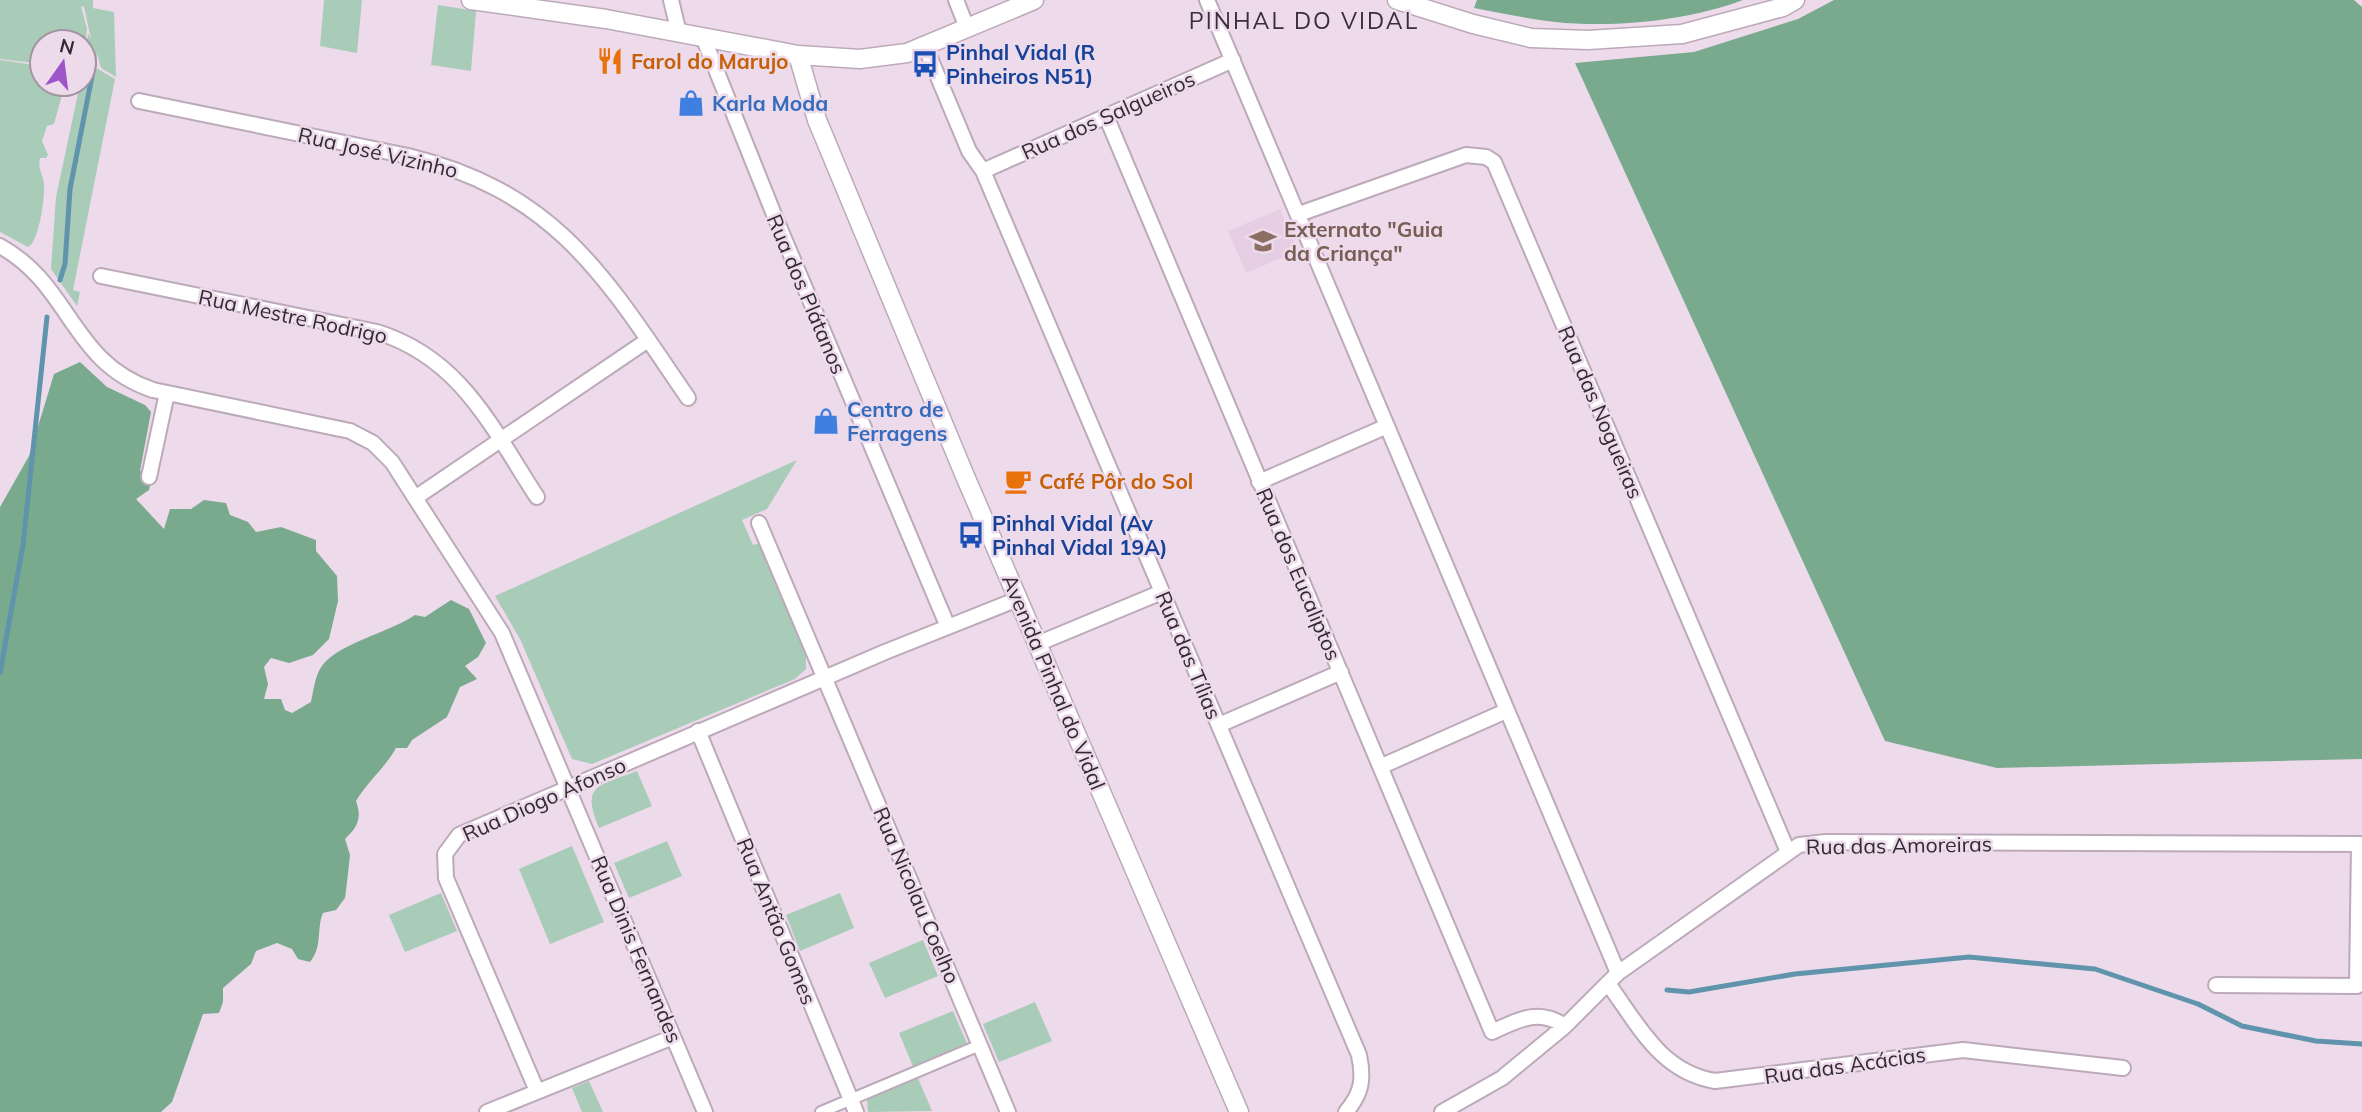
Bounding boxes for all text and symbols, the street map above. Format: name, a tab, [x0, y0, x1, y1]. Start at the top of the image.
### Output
district label: PINHAL DO VIDAL	[1189, 6, 1419, 35]
north arrow	[28, 28, 98, 98]
text: N	[57, 33, 77, 60]
place label: Pinhal Vidal (R Pinheiros N51)	[946, 39, 1095, 89]
restaurant icon: Farol do Marujo	[595, 46, 625, 76]
place label: Farol do Marujo	[631, 48, 789, 74]
bus stop icon: Pinhal Vidal (R Pinheiros N51)	[910, 49, 940, 79]
street label: Rua dos Salgueiros	[1017, 65, 1199, 165]
shop icon: Karla Moda	[676, 88, 706, 118]
place label: Karla Moda	[712, 90, 828, 116]
street label: Rua José Vizinho	[296, 121, 460, 183]
street label: Rua dos Plátanos	[762, 210, 852, 378]
place label: Externato "Guia da Criança"	[1284, 216, 1443, 266]
school or university icon: Externato "Guia da Criança"	[1248, 226, 1278, 256]
street label: Rua Mestre Rodrigo	[196, 283, 390, 349]
street label: Rua das Nogueiras	[1553, 322, 1649, 502]
place label: Centro de Ferragens	[847, 396, 947, 446]
shop icon: Centro de Ferragens	[811, 406, 841, 436]
cafe icon: Café Pôr do Sol	[1003, 466, 1033, 496]
place label: Café Pôr do Sol	[1039, 468, 1193, 494]
street label: Rua dos Eucaliptos	[1251, 484, 1347, 664]
place label: Pinhal Vidal (Av Pinhal Vidal 19A)	[992, 510, 1167, 560]
bus stop icon: Pinhal Vidal (Av Pinhal Vidal 19A)	[956, 520, 986, 550]
street label: Avenida Pinhal do Vidal	[997, 570, 1111, 794]
street label: Rua das Tílias	[1150, 587, 1228, 723]
street label: Rua Diogo Afonso	[458, 751, 630, 847]
street label: Rua Nicolau Coelho	[868, 803, 966, 987]
street label: Rua das Amoreiras	[1806, 830, 1992, 860]
street label: Rua Antão Gomes	[732, 834, 822, 1008]
street label: Rua Dinis Fernandes	[586, 852, 688, 1046]
street label: Rua das Acácias	[1763, 1041, 1927, 1089]

